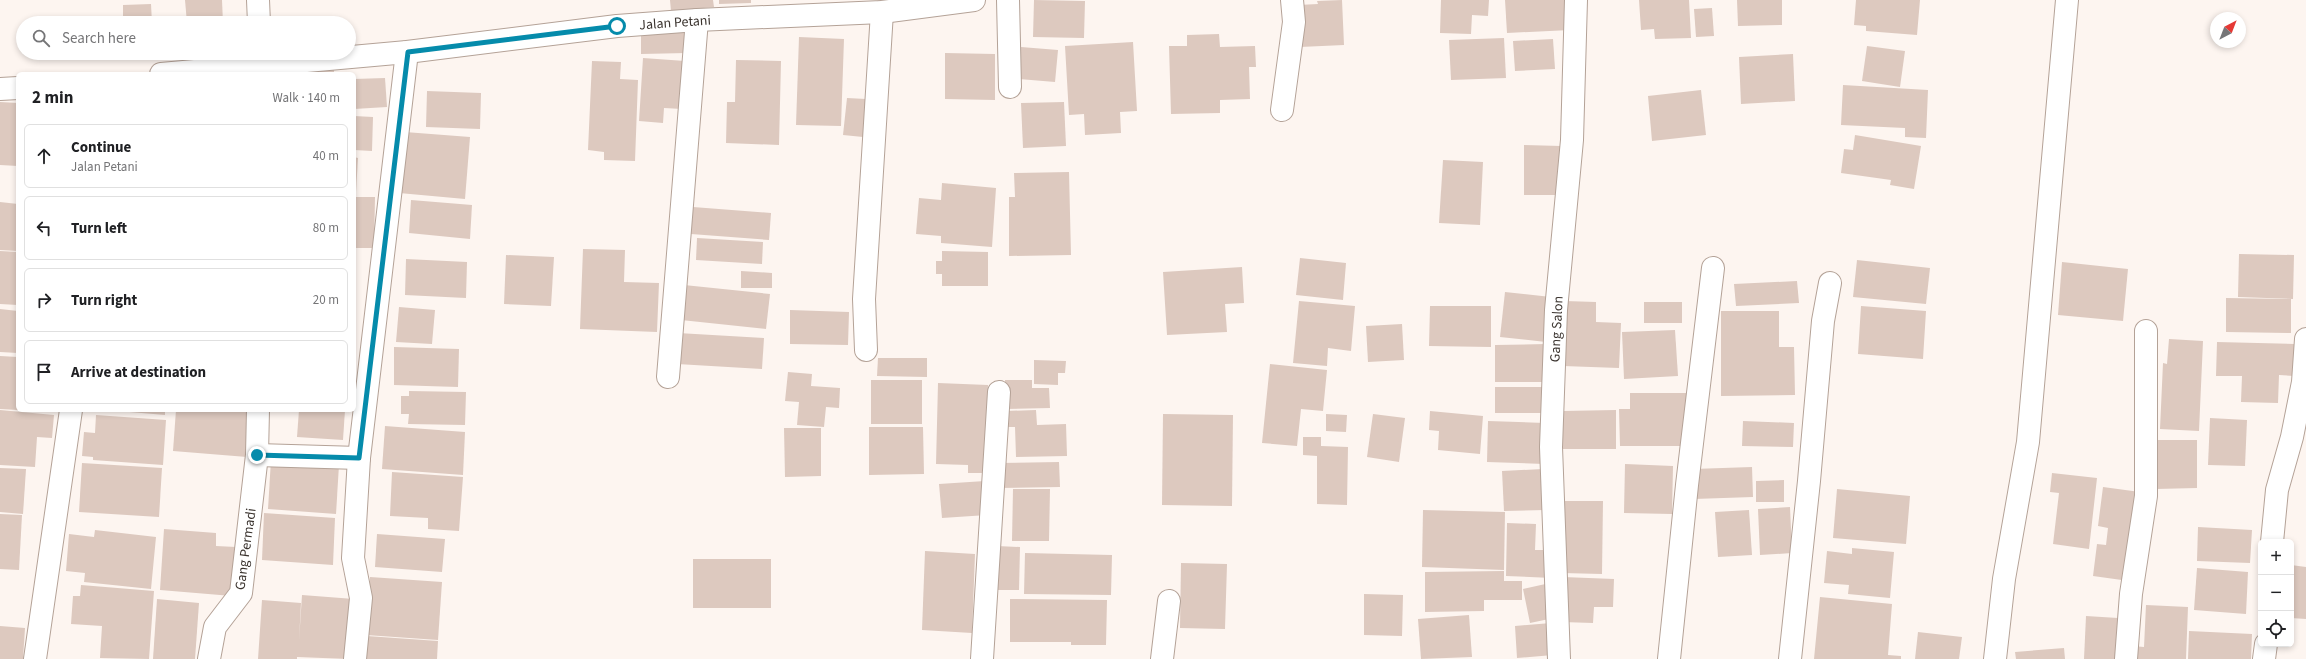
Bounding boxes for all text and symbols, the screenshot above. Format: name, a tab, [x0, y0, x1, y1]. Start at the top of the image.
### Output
street label: Jalan Petani	[639, 11, 712, 35]
north arrow	[2210, 12, 2246, 48]
search box	[16, 16, 356, 60]
route start	[608, 17, 626, 35]
icon: search	[30, 27, 52, 49]
text: Search here	[62, 28, 136, 49]
text: 2 min	[32, 86, 73, 110]
text: Walk · 140 m	[272, 89, 340, 107]
text: Continue	[71, 137, 131, 158]
icon: ahead	[33, 145, 55, 167]
text: 40 m	[313, 147, 339, 165]
text: Jalan Petani	[71, 158, 138, 176]
icon: left	[33, 217, 55, 239]
text: Turn left	[71, 218, 127, 239]
text: 80 m	[313, 219, 339, 237]
icon: right	[33, 289, 55, 311]
text: Turn right	[71, 290, 137, 311]
text: 20 m	[313, 291, 339, 309]
street label: Gang Salon	[1545, 295, 1569, 363]
icon: arrive	[33, 361, 55, 383]
text: Arrive at destination	[71, 362, 206, 383]
route end	[248, 446, 266, 464]
street label: Gang Permadi	[230, 507, 262, 591]
map controls	[2258, 539, 2294, 647]
button: +	[2258, 539, 2294, 575]
button: −	[2258, 575, 2294, 611]
button: locate	[2258, 611, 2294, 647]

